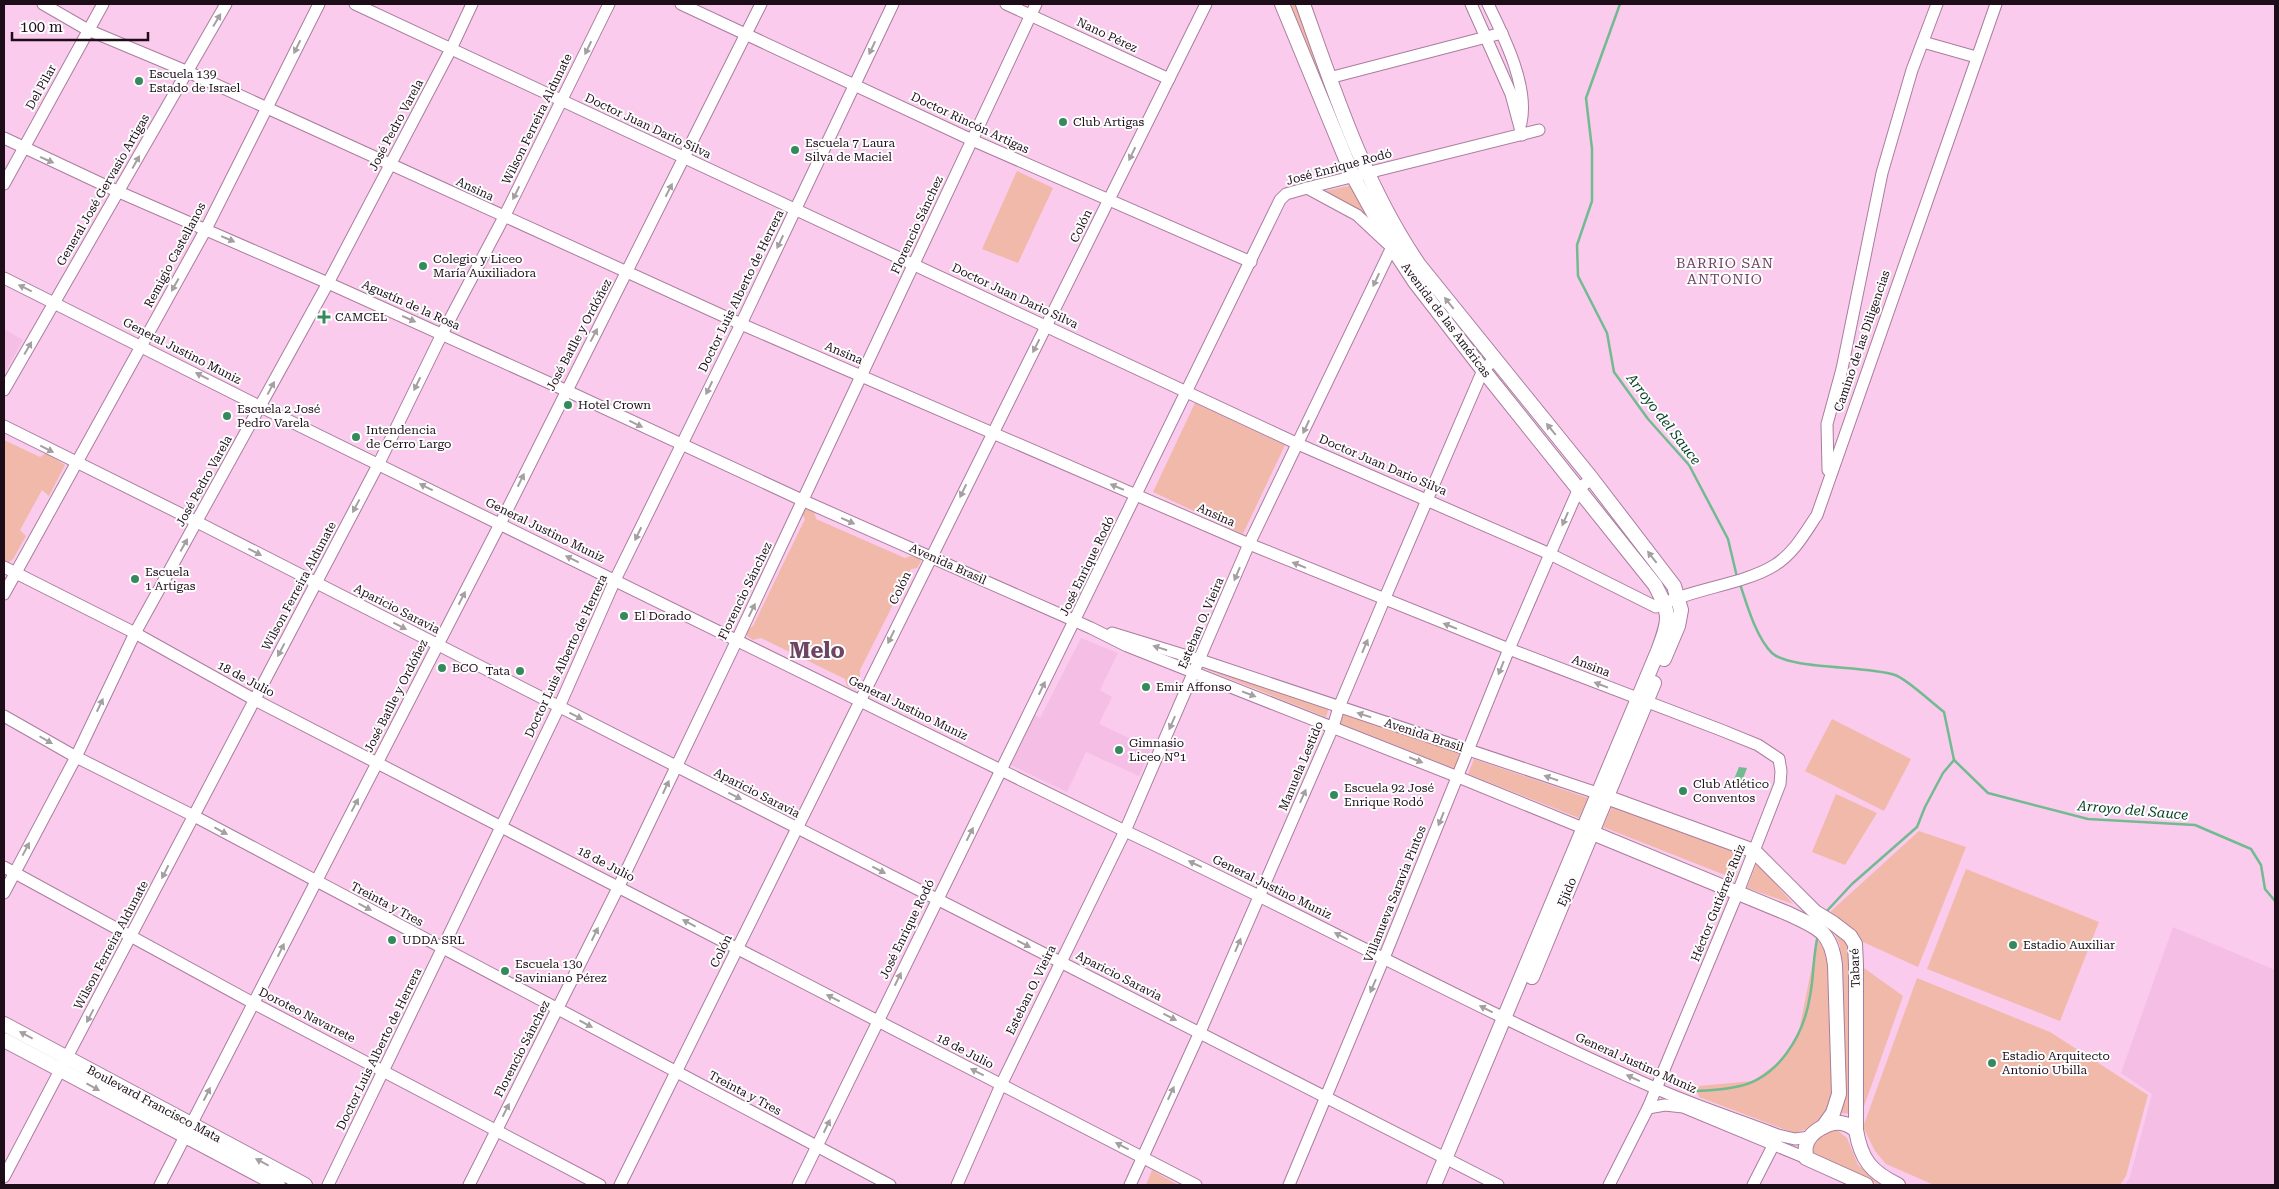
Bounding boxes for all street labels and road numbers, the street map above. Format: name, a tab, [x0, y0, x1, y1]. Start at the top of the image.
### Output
street label: Nano Pérez	[1075, 15, 1140, 55]
street label: Wilson Ferreira Aldunate	[499, 51, 575, 187]
street label: Del Pilar	[23, 62, 59, 112]
street label: José Pedro Varela	[366, 76, 426, 173]
street label: Doctor Rincón Artigas	[909, 89, 1031, 157]
street label: Doctor Juan Dario Silva	[583, 91, 714, 162]
street label: General José Gervasio Artigas	[54, 111, 152, 268]
street label: José Enrique Rodó	[1285, 146, 1393, 188]
street label: Florencio Sánchez	[888, 173, 946, 276]
street label: Ansina	[454, 174, 496, 204]
street label: Remigio Castellanos	[141, 200, 209, 310]
street label: Doctor Luis Alberto de Herrera	[696, 207, 787, 374]
street label: Colón	[1067, 207, 1095, 245]
street label: Avenida de las Américas	[1398, 260, 1494, 380]
street label: Doctor Juan Dario Silva	[950, 261, 1081, 332]
street label: Camino de las Diligencias	[1831, 268, 1893, 413]
street label: José Batlle y Ordóñez	[544, 276, 615, 393]
street label: Agustín de la Rosa	[360, 277, 463, 333]
street label: General Justino Muniz	[121, 315, 244, 387]
street label: Ansina	[823, 339, 866, 367]
street label: Doctor Juan Dario Silva	[1317, 432, 1450, 499]
street label: José Pedro Varela	[173, 433, 235, 529]
street label: General Justino Muniz	[483, 495, 607, 565]
street label: Ansina	[1195, 500, 1238, 530]
street label: José Enrique Rodó	[1057, 514, 1117, 618]
street label: Wilson Ferreira Aldunate	[259, 519, 339, 653]
street label: Florencio Sánchez	[715, 540, 775, 642]
street label: Avenida Brasil	[907, 541, 989, 587]
street label: Colón	[886, 569, 914, 607]
street label: Doctor Luis Alberto de Herrera	[522, 572, 610, 740]
street label: Esteban O. Vieira	[1175, 575, 1227, 671]
street label: Aparicio Saravia	[352, 581, 443, 637]
street label: José Batlle y Ordóñez	[361, 637, 431, 755]
street label: Ansina	[1570, 652, 1613, 680]
street label: 18 de Julio	[215, 658, 277, 700]
street label: General Justino Muniz	[846, 673, 970, 743]
street label: Avenida Brasil	[1383, 716, 1466, 755]
street label: Manuela Lestido	[1276, 719, 1326, 813]
street label: Aparicio Saravia	[712, 765, 803, 821]
street label: Villanueva Saravia Pintos	[1361, 823, 1429, 964]
street label: Héctor Gutiérrez Ruiz	[1688, 842, 1748, 964]
street label: 18 de Julio	[575, 844, 637, 884]
street label: General Justino Muniz	[1210, 852, 1334, 922]
street label: Ejido	[1555, 875, 1579, 909]
street label: José Enrique Rodó	[877, 877, 937, 981]
street label: Wilson Ferreira Aldunate	[71, 878, 151, 1012]
street label: Treinta y Tres	[348, 879, 426, 929]
street label: Colón	[707, 932, 735, 970]
street label: Esteban O. Vieira	[1003, 942, 1059, 1037]
street label: Aparicio Saravia	[1074, 948, 1165, 1004]
street label: Tabaré	[1847, 948, 1863, 988]
street label: Doctor Luis Alberto de Herrera	[334, 965, 425, 1132]
street label: Doroteo Navarrete	[256, 985, 358, 1046]
street label: Florencio Sánchez	[492, 998, 553, 1100]
street label: General Justino Muniz	[1573, 1030, 1699, 1096]
street label: 18 de Julio	[934, 1031, 996, 1071]
street label: Boulevard Francisco Mata	[84, 1063, 224, 1146]
street label: Treinta y Tres	[706, 1068, 784, 1118]

